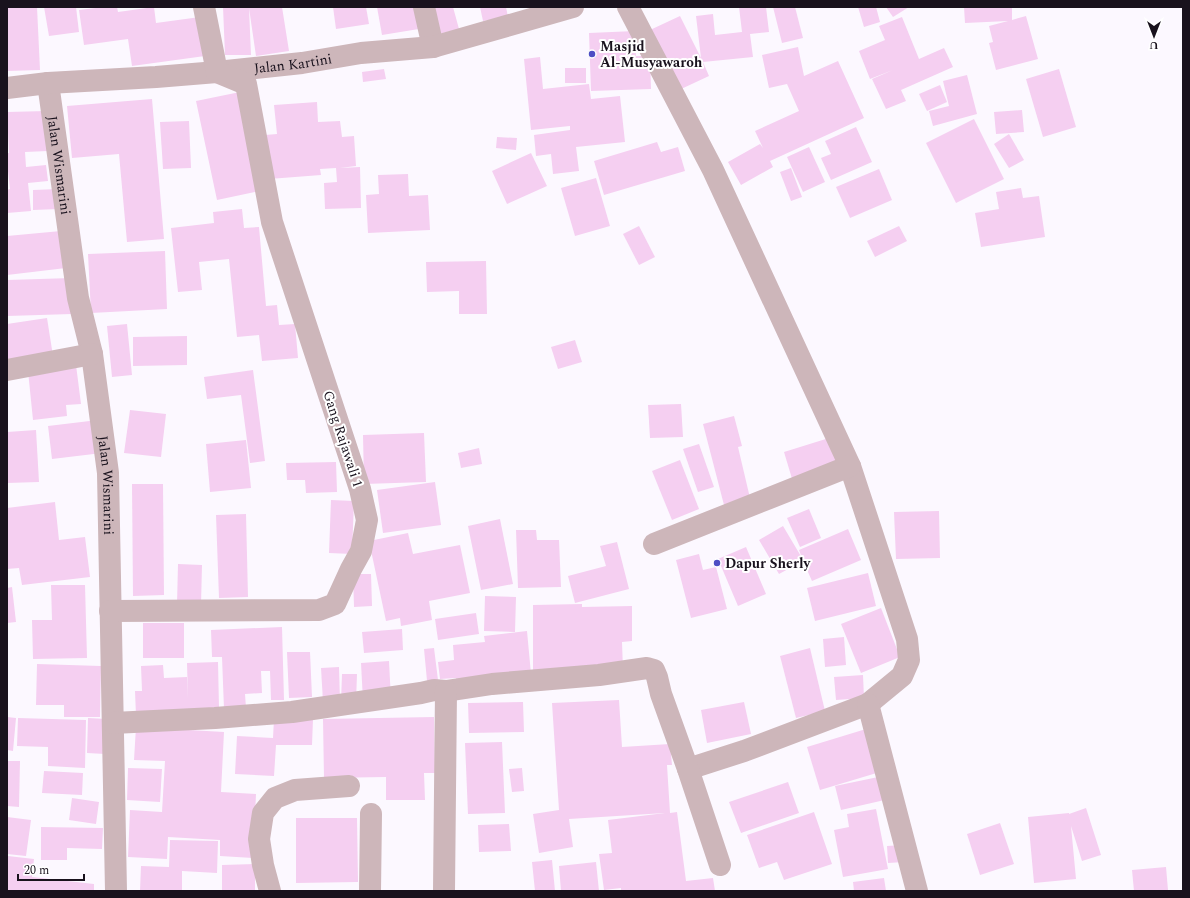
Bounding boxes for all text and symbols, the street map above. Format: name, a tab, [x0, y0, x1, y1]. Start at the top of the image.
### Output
north arrow	[1134, 16, 1174, 56]
place label: Masjid Al-Musyawaroh	[600, 36, 703, 73]
text: U	[1149, 37, 1159, 54]
street label: Jalan Kartini	[253, 48, 333, 79]
marker: Masjid Al-Musyawaroh	[587, 49, 597, 59]
street label: Jalan Wismarini	[42, 114, 77, 216]
street label: Gang Rajawali 1	[317, 388, 369, 490]
street label: Jalan Wismarini	[93, 434, 120, 535]
place label: Dapur Sherly	[725, 553, 812, 574]
marker: Dapur Sherly	[712, 558, 722, 568]
scale bar	[18, 856, 84, 882]
text: 20 m	[24, 861, 49, 880]

